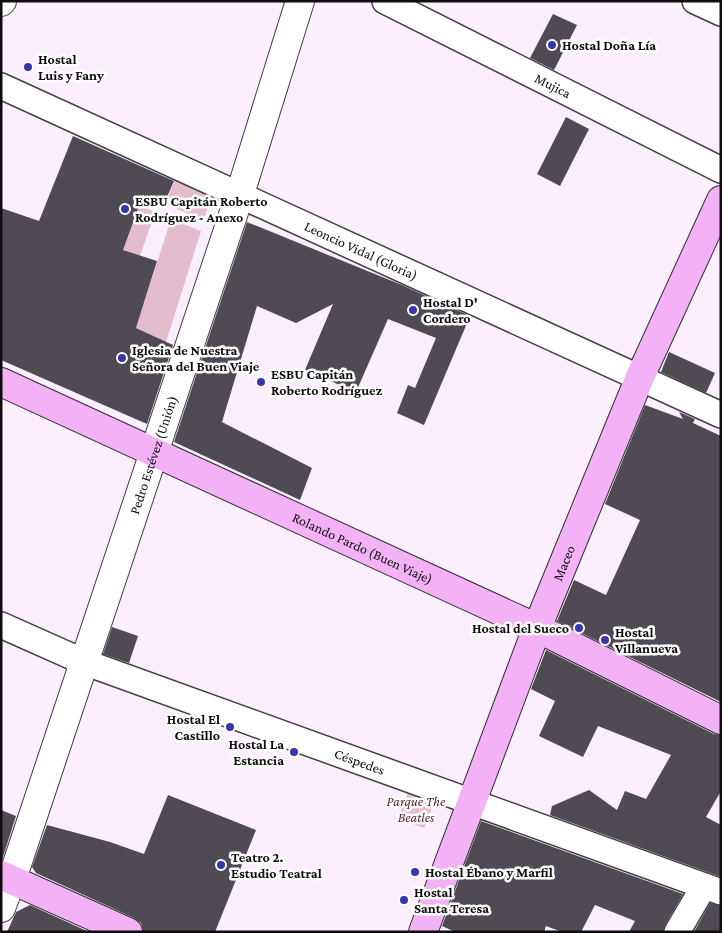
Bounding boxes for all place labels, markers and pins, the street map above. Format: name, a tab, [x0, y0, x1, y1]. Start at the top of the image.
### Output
place label: Hostal Doña Lía	[562, 37, 656, 53]
marker: Hostal Doña Lía	[546, 39, 558, 51]
place label: Hostal Luis y Fany	[38, 51, 104, 83]
marker: Hostal Luis y Fany	[22, 61, 34, 73]
place label: ESBU Capitán Roberto Rodríguez - Anexo	[135, 193, 268, 225]
marker: ESBU Capitán Roberto Rodríguez - Anexo	[119, 203, 131, 215]
place label: Hostal D' Cordero	[423, 294, 478, 326]
marker: Hostal D' Cordero	[407, 304, 419, 316]
place label: Iglesia de Nuestra Señora del Buen Viaje	[132, 342, 260, 375]
marker: Iglesia de Nuestra Señora del Buen Viaje	[116, 352, 128, 364]
place label: ESBU Capitán Roberto Rodríguez	[271, 366, 383, 398]
marker: ESBU Capitán Roberto Rodríguez	[255, 376, 267, 388]
place label: Hostal del Sueco	[472, 620, 569, 636]
marker: Hostal del Sueco	[573, 622, 585, 634]
place label: Hostal Villanueva	[614, 624, 678, 656]
marker: Hostal Villanueva	[599, 634, 611, 646]
place label: Hostal El Castillo	[167, 711, 220, 743]
marker: Hostal El Castillo	[224, 721, 236, 733]
place label: Hostal La Estancia	[228, 736, 284, 768]
marker: Hostal La Estancia	[288, 746, 300, 758]
place label: Teatro 2. Estudio Teatral	[231, 849, 322, 881]
marker: Teatro 2. Estudio Teatral	[215, 859, 227, 871]
place label: Hostal Ébano y Marfil	[425, 864, 553, 880]
marker: Hostal Ébano y Marfil	[409, 866, 421, 878]
place label: Hostal Santa Teresa	[414, 884, 489, 916]
marker: Hostal Santa Teresa	[398, 894, 410, 906]

